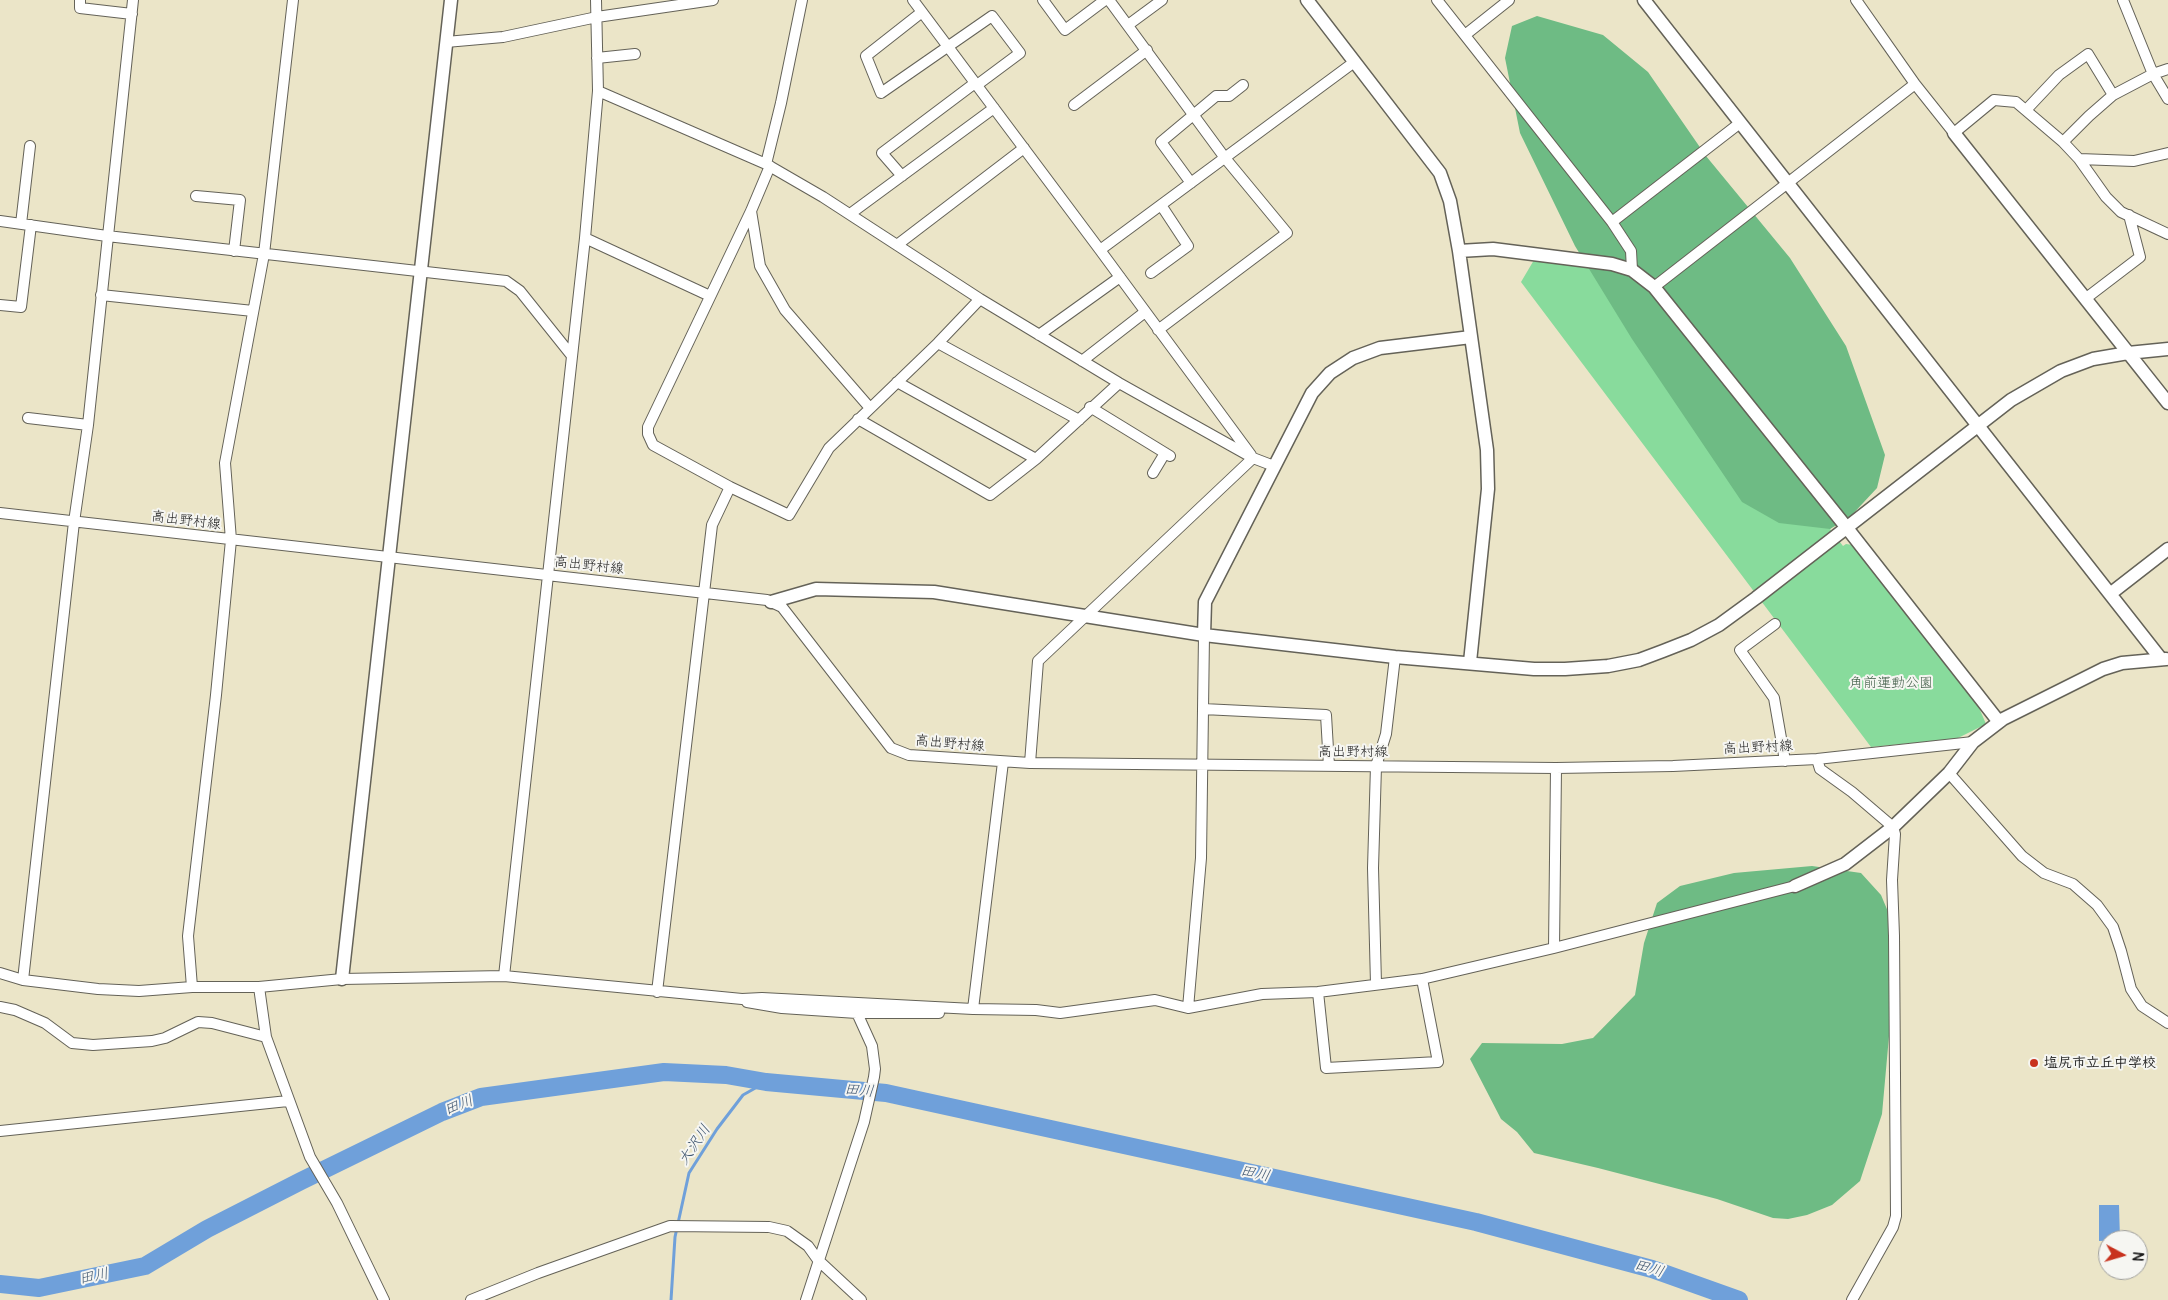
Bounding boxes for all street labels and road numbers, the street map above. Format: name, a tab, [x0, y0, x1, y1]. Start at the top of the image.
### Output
street label: 高出野村線	[150, 508, 222, 534]
street label: 高出野村線	[553, 554, 625, 578]
street label: 高出野村線	[914, 733, 986, 755]
street label: 高出野村線	[1723, 738, 1793, 758]
street label: 高出野村線	[1318, 744, 1388, 760]

